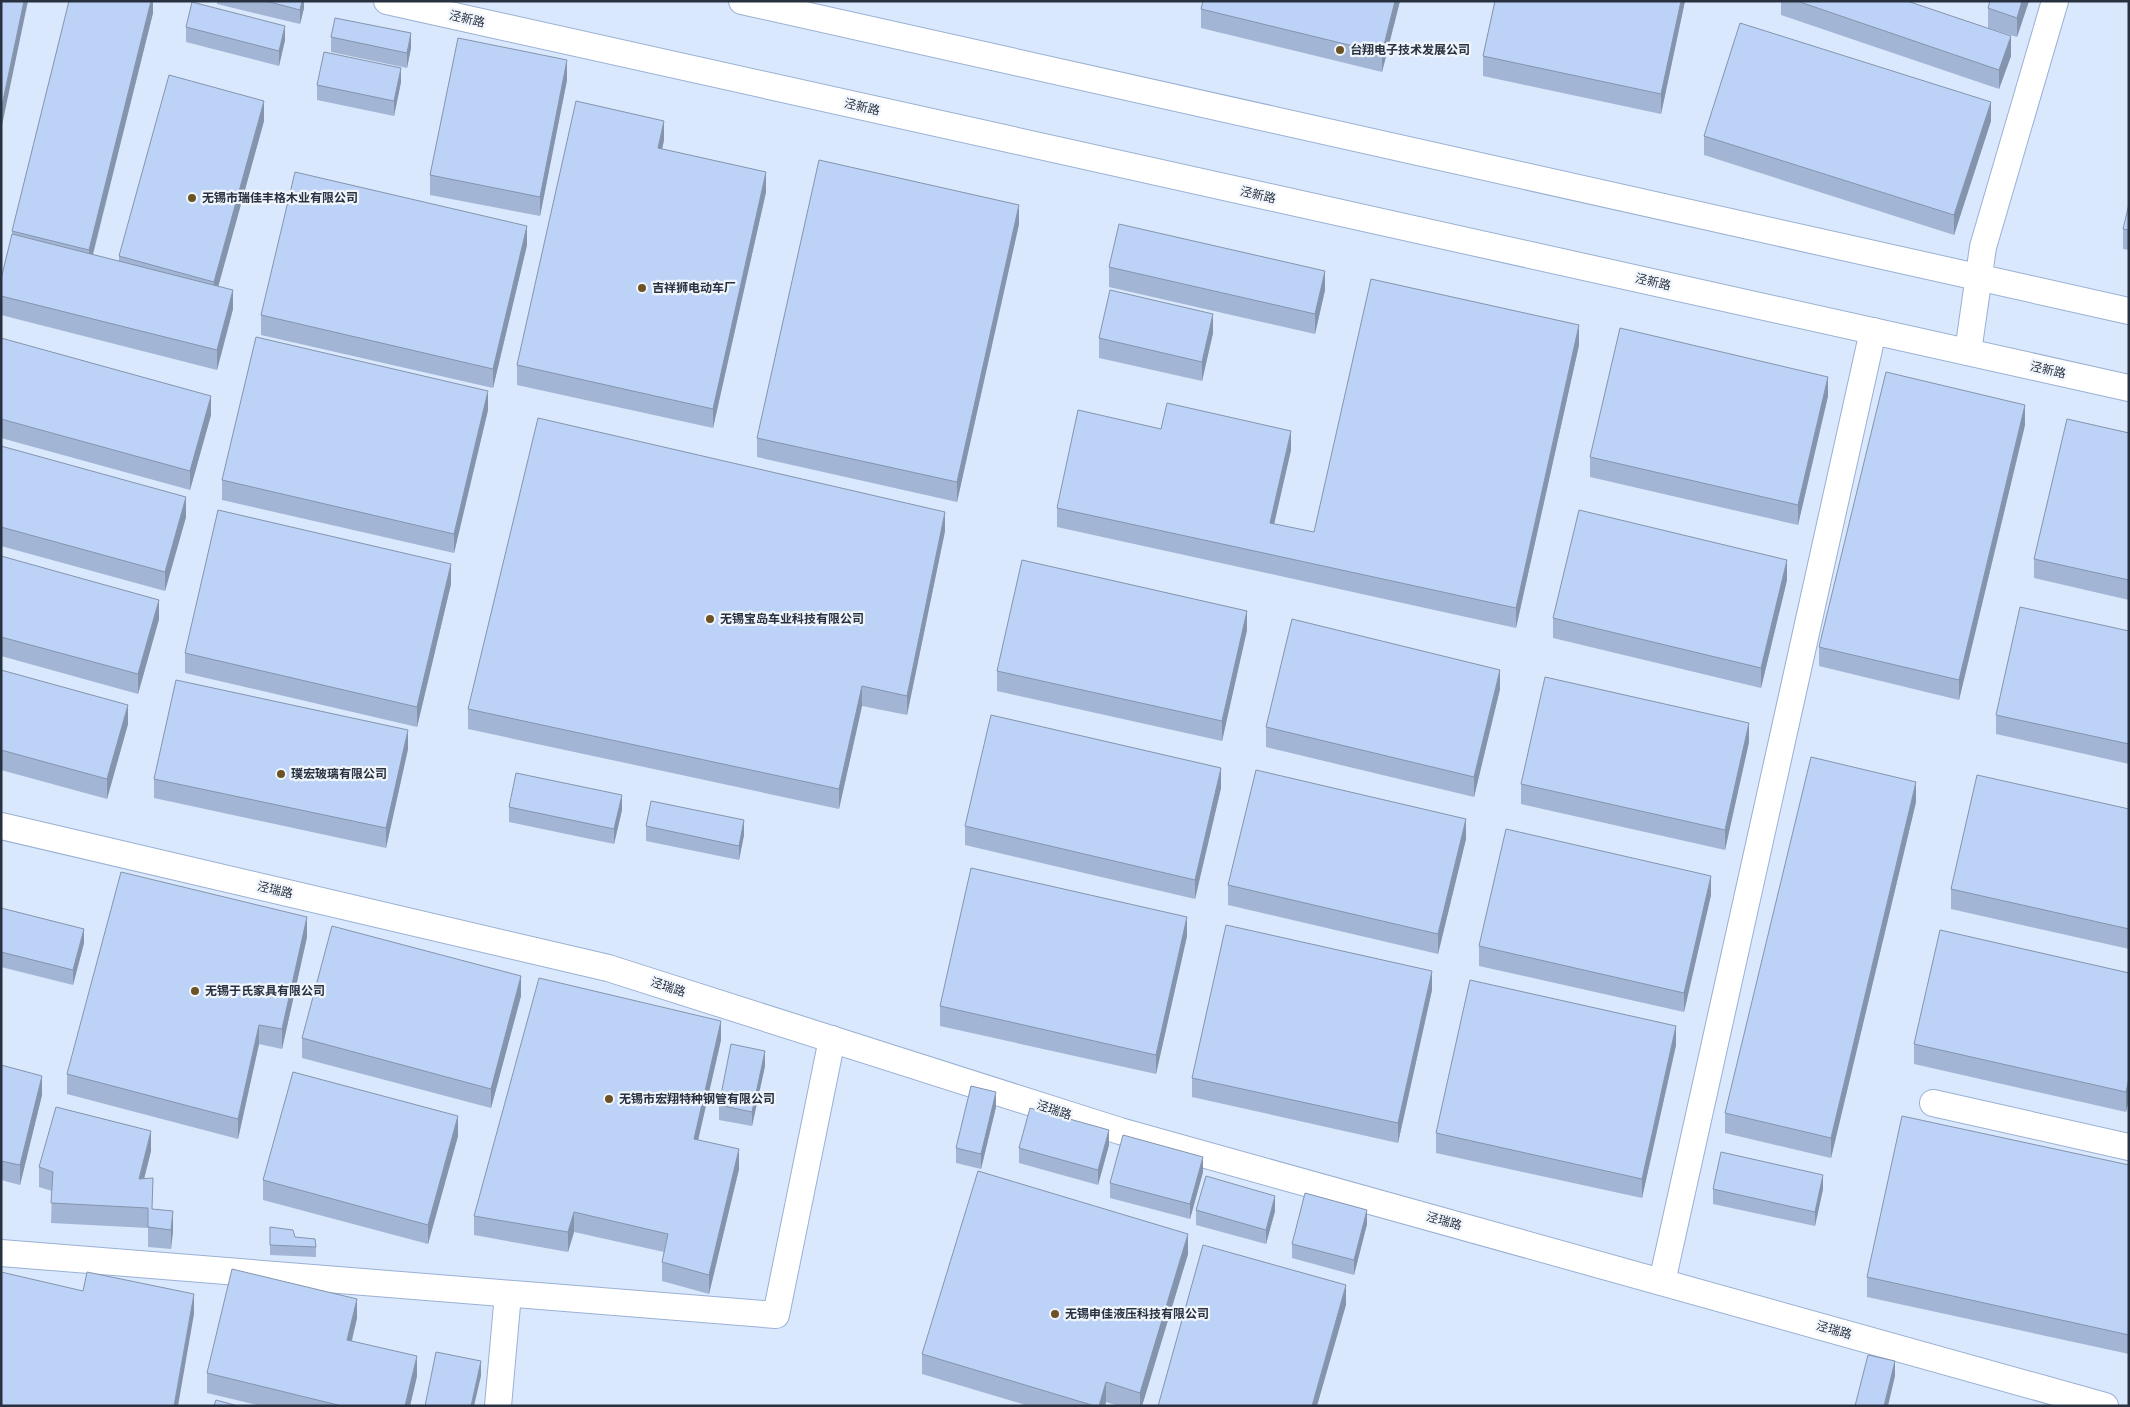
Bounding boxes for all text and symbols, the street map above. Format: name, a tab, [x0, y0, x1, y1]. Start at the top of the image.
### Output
street label: 泾新路	[448, 7, 486, 29]
place label: 台翔电子技术发展公司	[1350, 42, 1470, 56]
marker: 台翔电子技术发展公司	[1334, 44, 1346, 56]
street label: 泾新路	[843, 95, 881, 117]
street label: 泾新路	[1239, 183, 1277, 205]
place label: 无锡市瑞佳丰格木业有限公司	[202, 190, 358, 204]
marker: 无锡市瑞佳丰格木业有限公司	[186, 192, 198, 204]
street label: 泾新路	[1634, 270, 1672, 292]
place label: 吉祥狮电动车厂	[652, 280, 736, 294]
marker: 吉祥狮电动车厂	[636, 282, 648, 294]
street label: 泾新路	[2029, 358, 2067, 380]
place label: 无锡宝岛车业科技有限公司	[720, 611, 864, 625]
marker: 无锡宝岛车业科技有限公司	[704, 613, 716, 625]
place label: 璞宏玻璃有限公司	[291, 766, 387, 780]
marker: 璞宏玻璃有限公司	[275, 768, 287, 780]
street label: 泾瑞路	[256, 878, 294, 900]
street label: 泾瑞路	[649, 974, 688, 998]
place label: 无锡于氏家具有限公司	[205, 983, 325, 997]
marker: 无锡于氏家具有限公司	[189, 985, 201, 997]
place label: 无锡市宏翔特种钢管有限公司	[619, 1091, 775, 1105]
marker: 无锡市宏翔特种钢管有限公司	[603, 1093, 615, 1105]
street label: 泾瑞路	[1035, 1097, 1074, 1121]
street label: 泾瑞路	[1425, 1208, 1464, 1232]
place label: 无锡申佳液压科技有限公司	[1065, 1306, 1209, 1320]
marker: 无锡申佳液压科技有限公司	[1049, 1308, 1061, 1320]
street label: 泾瑞路	[1815, 1317, 1854, 1341]

